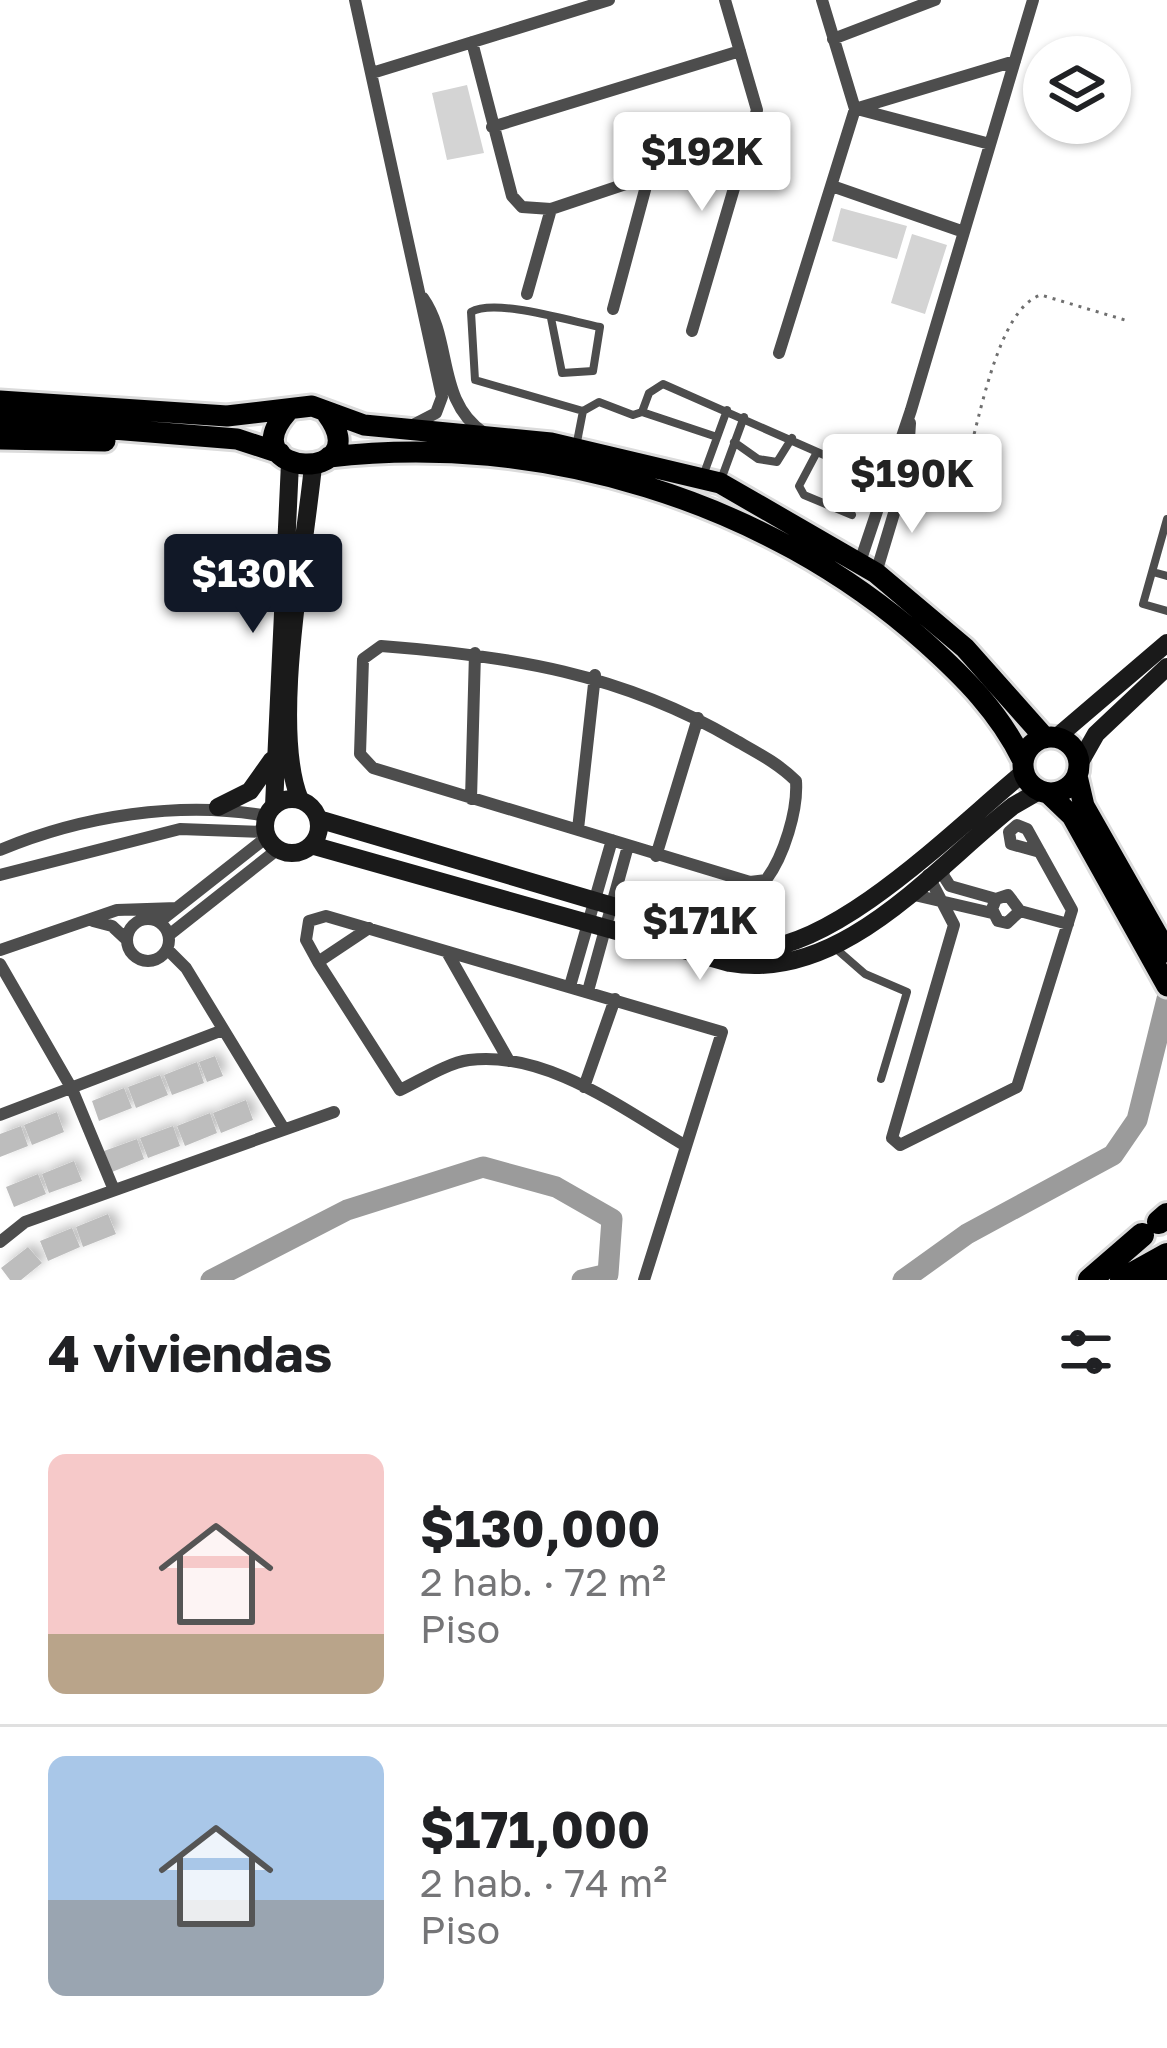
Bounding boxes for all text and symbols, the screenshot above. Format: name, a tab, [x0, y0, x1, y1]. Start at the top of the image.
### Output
map controls	[1023, 36, 1131, 144]
button: layers	[1023, 36, 1131, 144]
pin: $192K	[618, 112, 786, 214]
text: $192K	[640, 127, 764, 174]
pin: $190K	[828, 434, 996, 536]
text: $190K	[850, 449, 974, 496]
pin: $130K	[169, 534, 337, 636]
text: $130K	[191, 549, 315, 596]
pin: $171K	[616, 881, 784, 983]
text: $171K	[642, 896, 758, 943]
icon: filters	[1053, 1319, 1119, 1385]
text: 4 viviendas	[48, 1322, 332, 1383]
text: $130,000	[420, 1497, 660, 1558]
icon: home	[144, 1502, 288, 1646]
text: 2 hab. · 72 m²	[420, 1558, 666, 1605]
text: Piso	[420, 1605, 500, 1652]
text: $171,000	[420, 1798, 650, 1859]
icon: home	[144, 1804, 288, 1948]
text: 2 hab. · 74 m²	[420, 1859, 667, 1906]
text: Piso	[420, 1906, 500, 1953]

